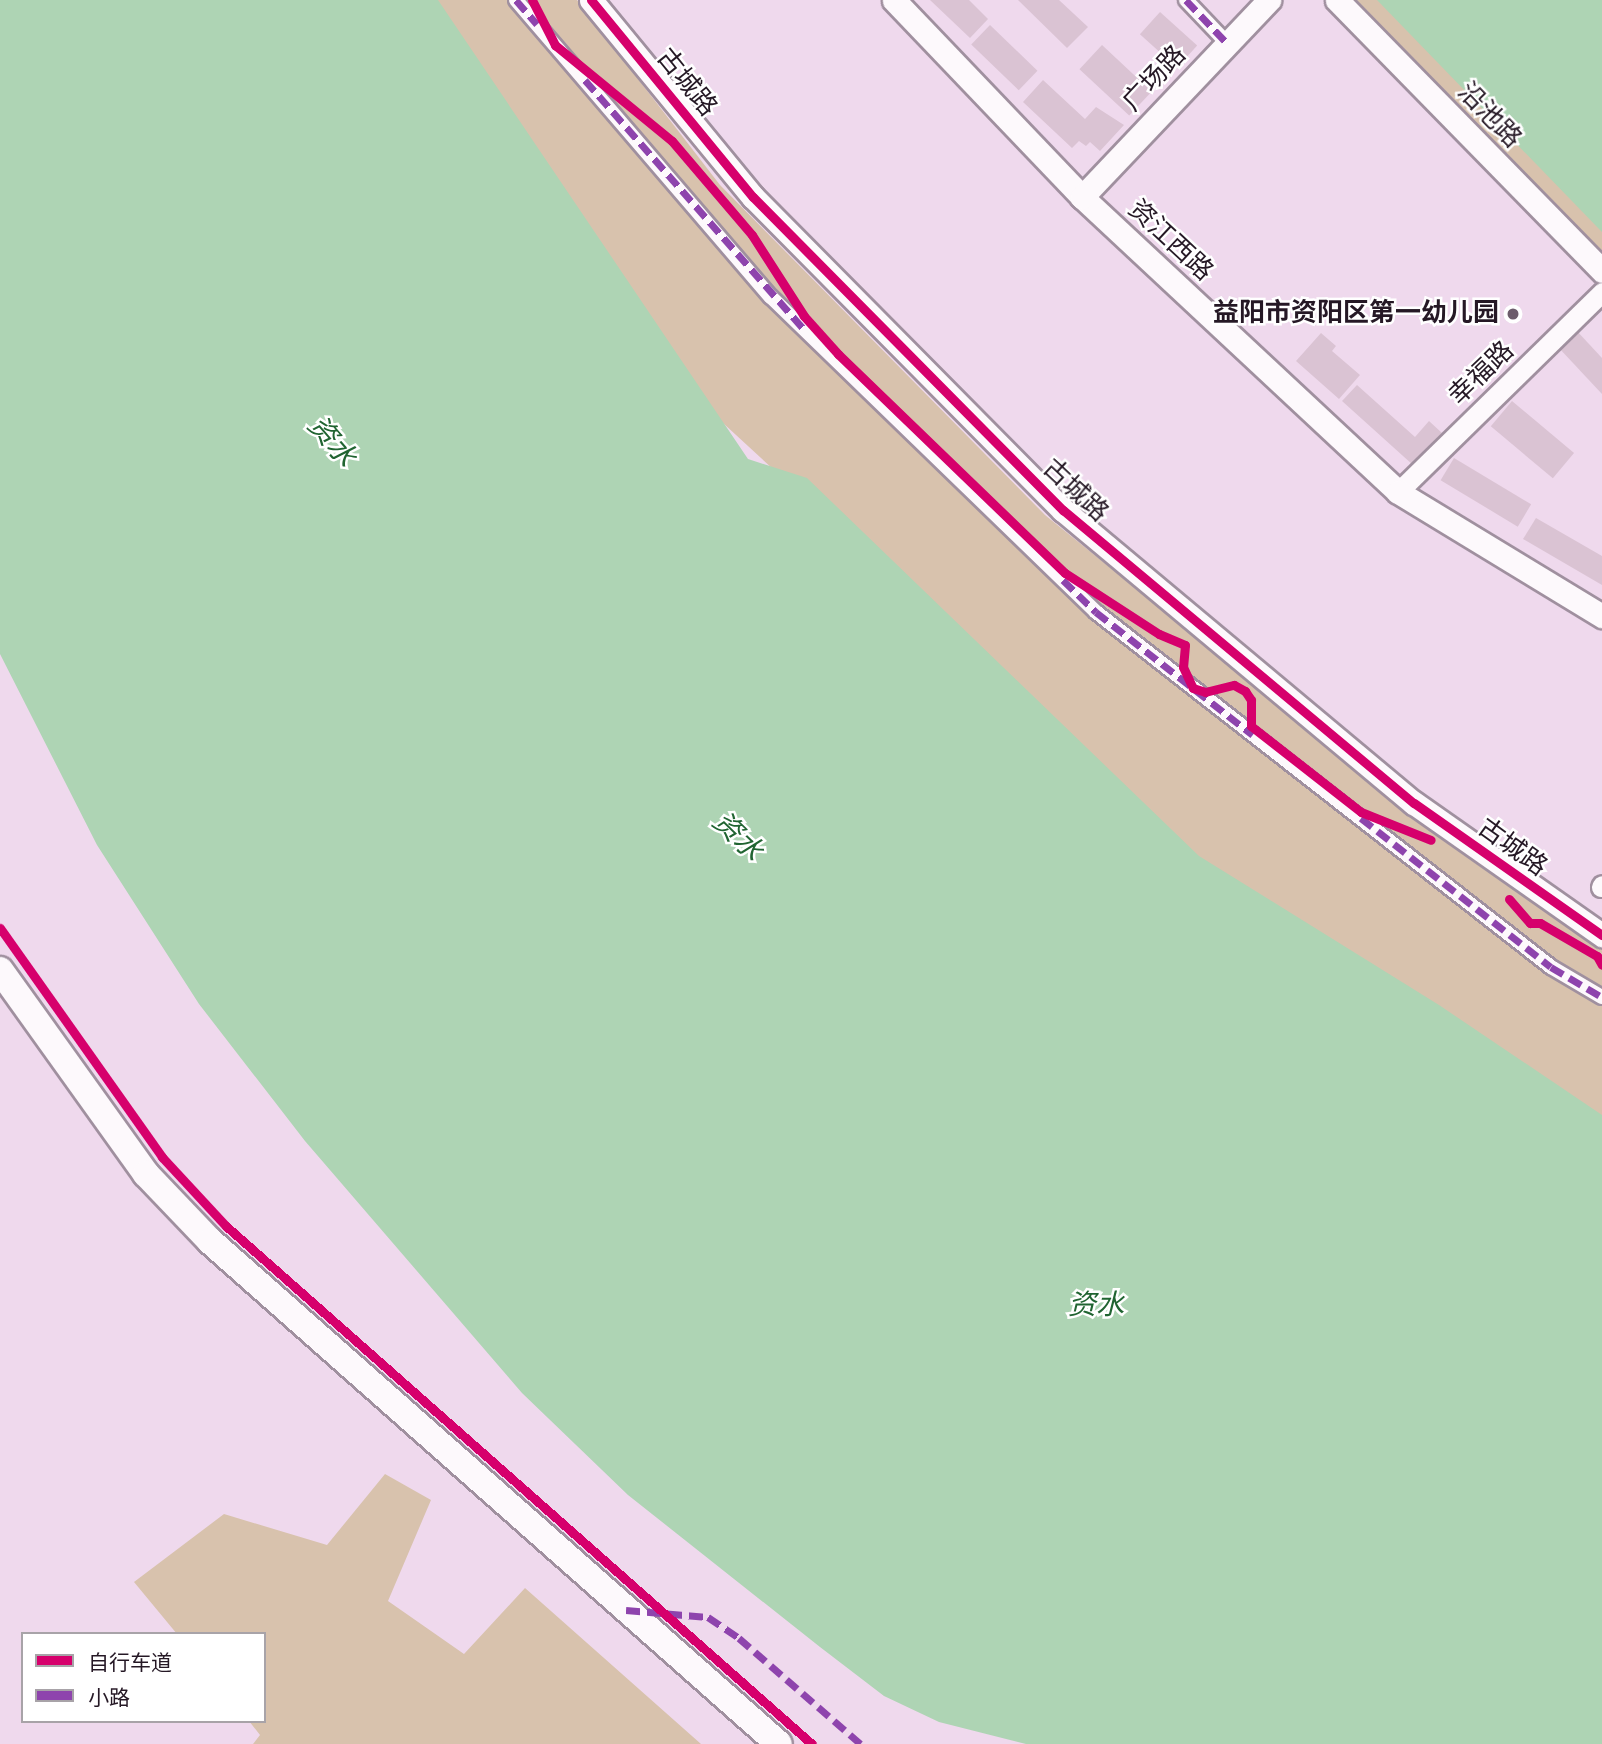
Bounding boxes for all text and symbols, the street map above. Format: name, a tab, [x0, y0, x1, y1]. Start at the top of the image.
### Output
street label: 广场路	[1117, 40, 1193, 118]
street label: 古城路	[649, 43, 723, 123]
street label: 沿池路	[1451, 77, 1527, 155]
street label: 资江西路	[1121, 194, 1219, 288]
place label: 益阳市资阳区第一幼儿园	[1213, 298, 1499, 330]
marker: 益阳市资阳区第一幼儿园	[1505, 306, 1521, 322]
street label: 幸福路	[1443, 336, 1521, 412]
water label: 资水	[300, 410, 362, 474]
street label: 古城路	[1036, 453, 1114, 529]
water label: 资水	[705, 805, 769, 869]
street label: 古城路	[1471, 812, 1553, 884]
water label: 资水	[1068, 1289, 1124, 1323]
legend	[21, 1632, 266, 1723]
text: 自行车道	[88, 1653, 172, 1674]
text: 小路	[88, 1688, 130, 1709]

